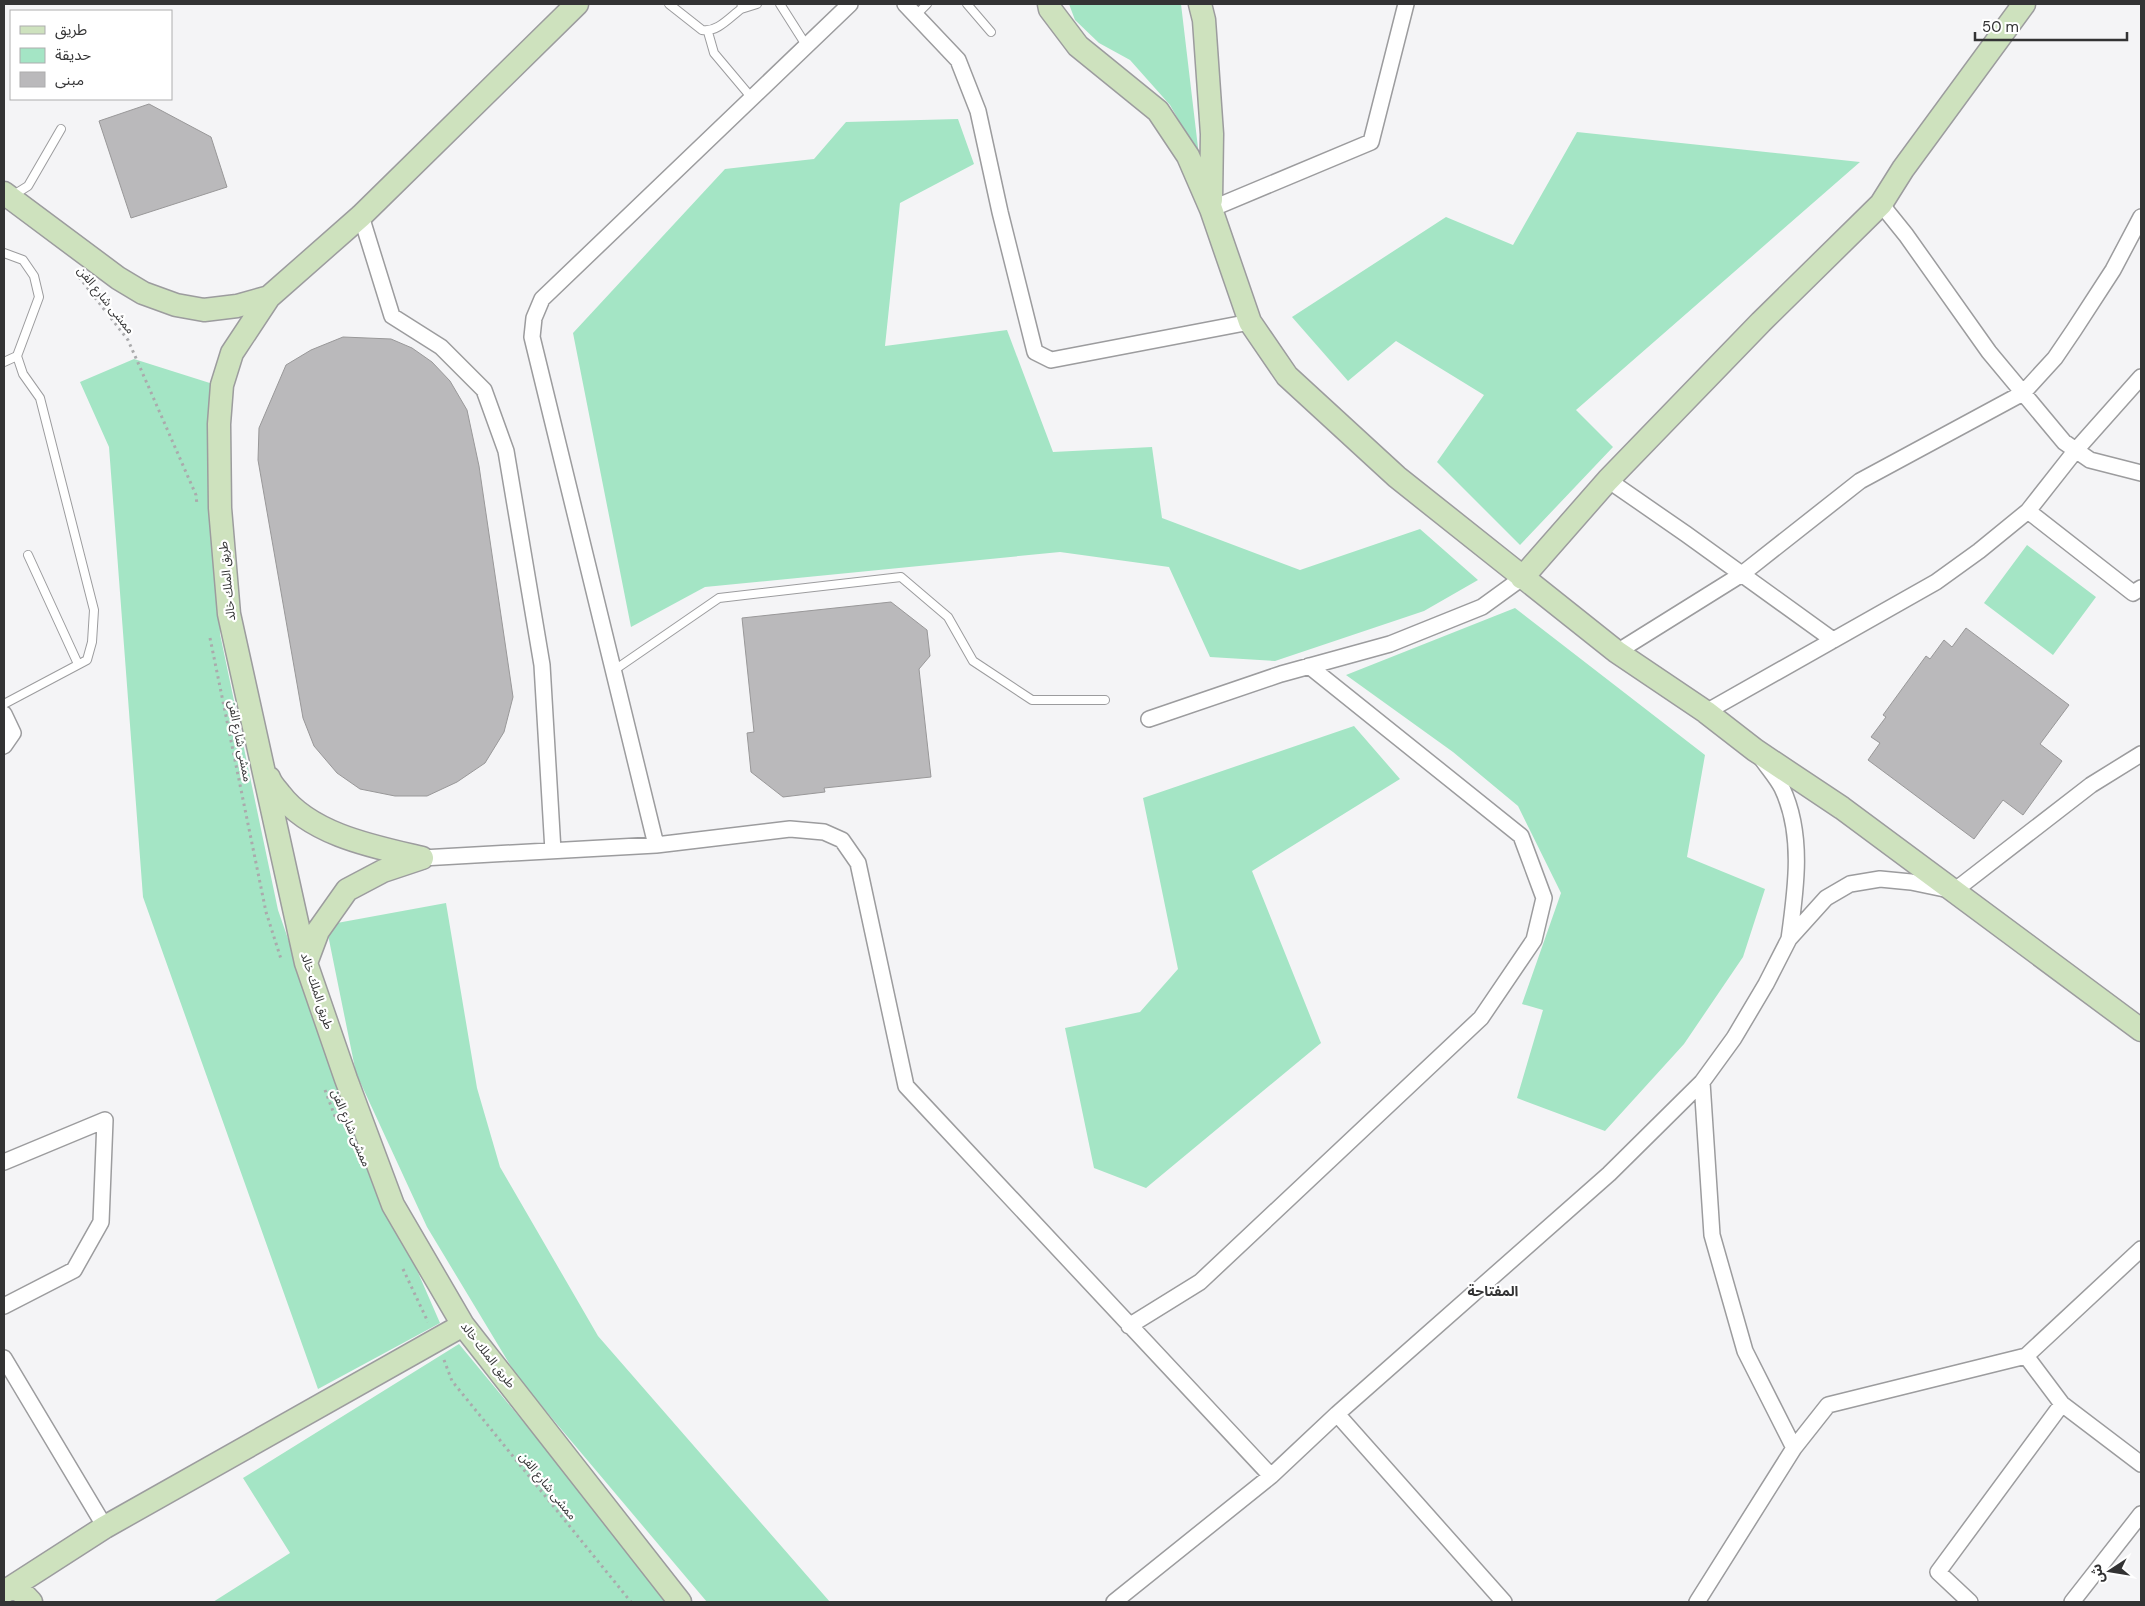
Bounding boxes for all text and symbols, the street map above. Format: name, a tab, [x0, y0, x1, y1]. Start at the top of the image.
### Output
legend	[10, 10, 172, 100]
scale bar	[1975, 10, 2128, 42]
text: 50 m	[1982, 17, 2019, 37]
text: طريق	[55, 20, 87, 40]
text: حديقة	[55, 45, 91, 65]
text: مبنى	[55, 70, 84, 90]
street label: ممشى شارع الفن	[73, 263, 138, 338]
street label: طريق الملك خالد	[215, 540, 239, 622]
street label: ممشى شارع الفن	[223, 699, 256, 783]
street label: طريق الملك خالد	[297, 951, 337, 1031]
street label: ممشى شارع الفن	[327, 1087, 375, 1170]
district label: المفتاحة	[1468, 1282, 1519, 1300]
street label: طريق الملك خالد	[457, 1319, 519, 1391]
street label: ممشى شارع الفن	[515, 1449, 580, 1524]
north arrow	[2085, 1546, 2135, 1596]
text: ش	[2086, 1562, 2108, 1585]

